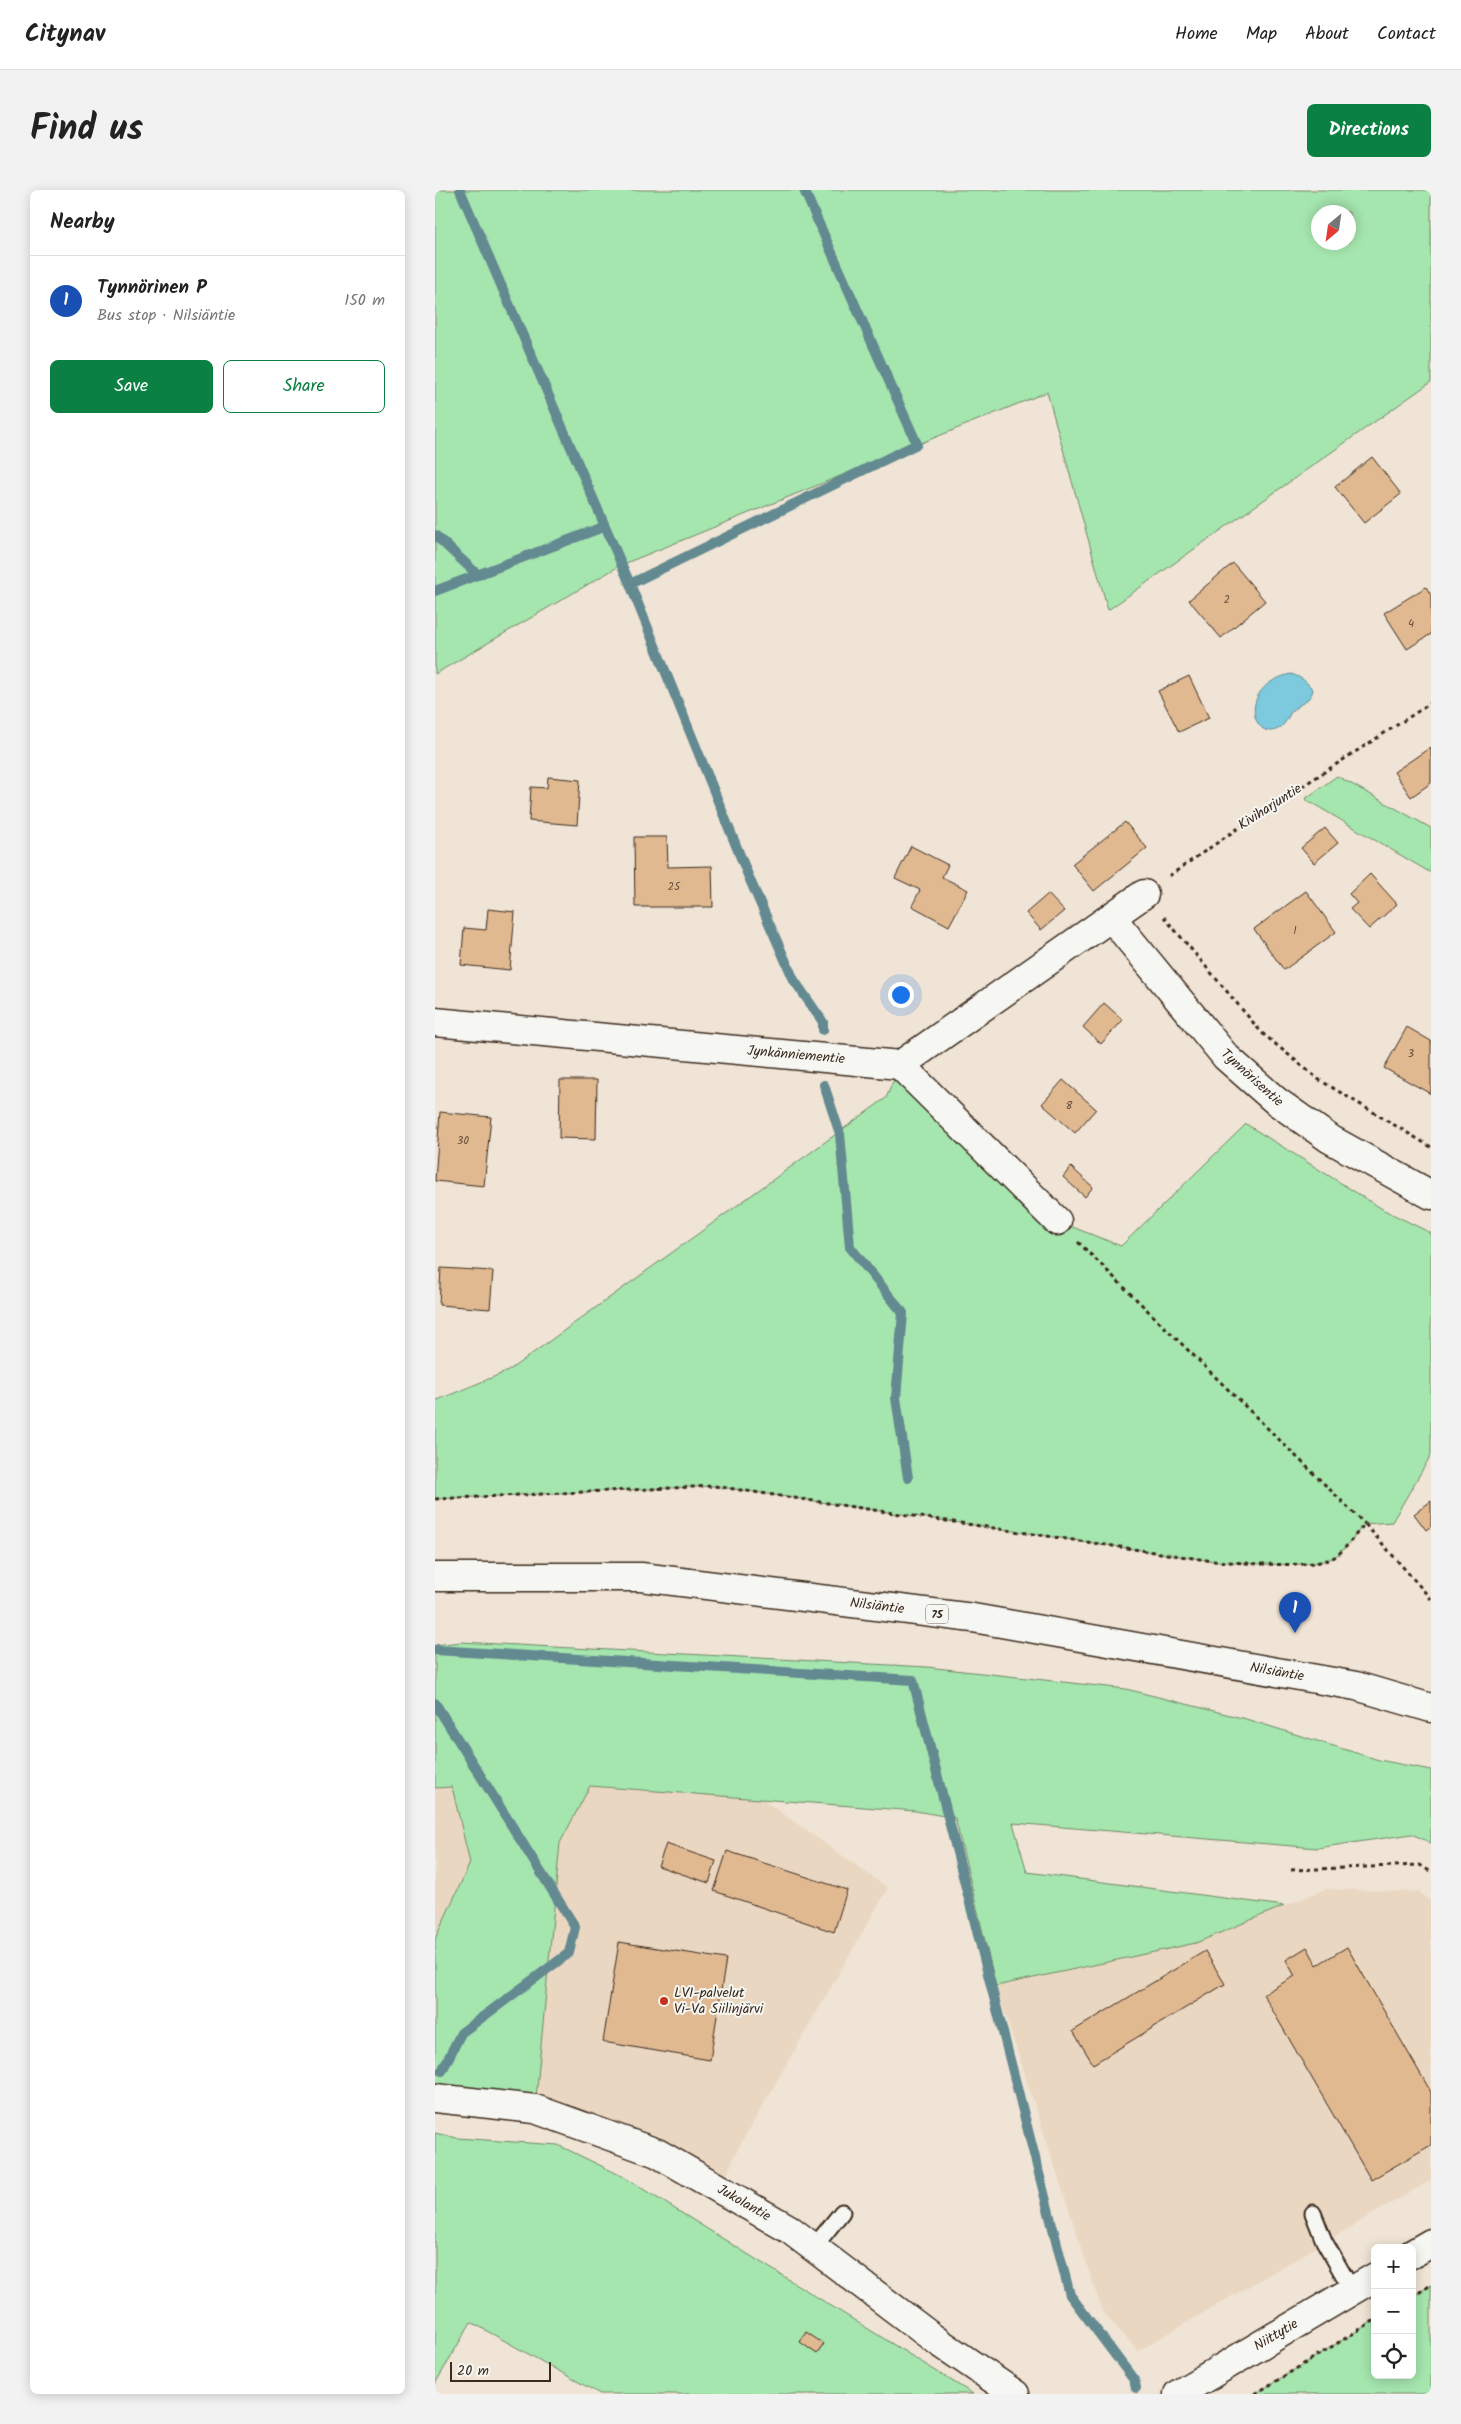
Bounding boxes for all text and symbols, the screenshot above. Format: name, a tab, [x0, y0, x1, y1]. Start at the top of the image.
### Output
text: Citynav	[25, 15, 105, 54]
text: Home	[1175, 20, 1218, 49]
text: Map	[1246, 20, 1277, 49]
text: About	[1305, 20, 1349, 49]
text: Contact	[1377, 20, 1436, 49]
text: Find us	[30, 102, 143, 158]
button: Directions	[1307, 104, 1431, 157]
north arrow	[1311, 205, 1356, 250]
text: Nearby	[50, 206, 115, 239]
text: Tynnörinen P	[97, 273, 207, 303]
text: 1	[64, 288, 68, 313]
text: 150 m	[344, 288, 385, 313]
text: Bus stop · Nilsiäntie	[97, 303, 235, 328]
button: Save	[50, 360, 213, 413]
button: Share	[223, 360, 385, 413]
house number: 2	[1224, 591, 1230, 609]
house number: 4	[1408, 615, 1414, 633]
street label: Kiviharjuntie	[1234, 778, 1307, 836]
house number: 25	[668, 878, 681, 896]
house number: 1	[1293, 922, 1297, 940]
your location	[888, 982, 914, 1008]
street label: Jynkänniementie	[746, 1040, 847, 1070]
street label: Tynnörisentie	[1216, 1044, 1289, 1113]
house number: 3	[1408, 1045, 1414, 1063]
house number: 8	[1066, 1097, 1073, 1115]
house number: 30	[457, 1132, 469, 1150]
street label: Nilsiäntie	[849, 1592, 906, 1620]
pin: 1	[1279, 1592, 1311, 1633]
road number: 75	[926, 1605, 948, 1624]
street label: Nilsiäntie	[1248, 1656, 1307, 1688]
place label: LVI-palvelut Vi-Va Siilinjärvi	[674, 1982, 764, 2020]
marker: LVI-palvelut Vi-Va Siilinjärvi	[658, 1995, 670, 2007]
street label: Jukolantie	[713, 2179, 776, 2228]
map controls	[1371, 2244, 1416, 2379]
button: +	[1371, 2244, 1416, 2289]
button: −	[1371, 2289, 1416, 2334]
street label: Niittytie	[1250, 2313, 1303, 2357]
button: locate	[1371, 2334, 1416, 2379]
scale bar	[450, 2359, 551, 2382]
text: 20 m	[457, 2360, 489, 2382]

